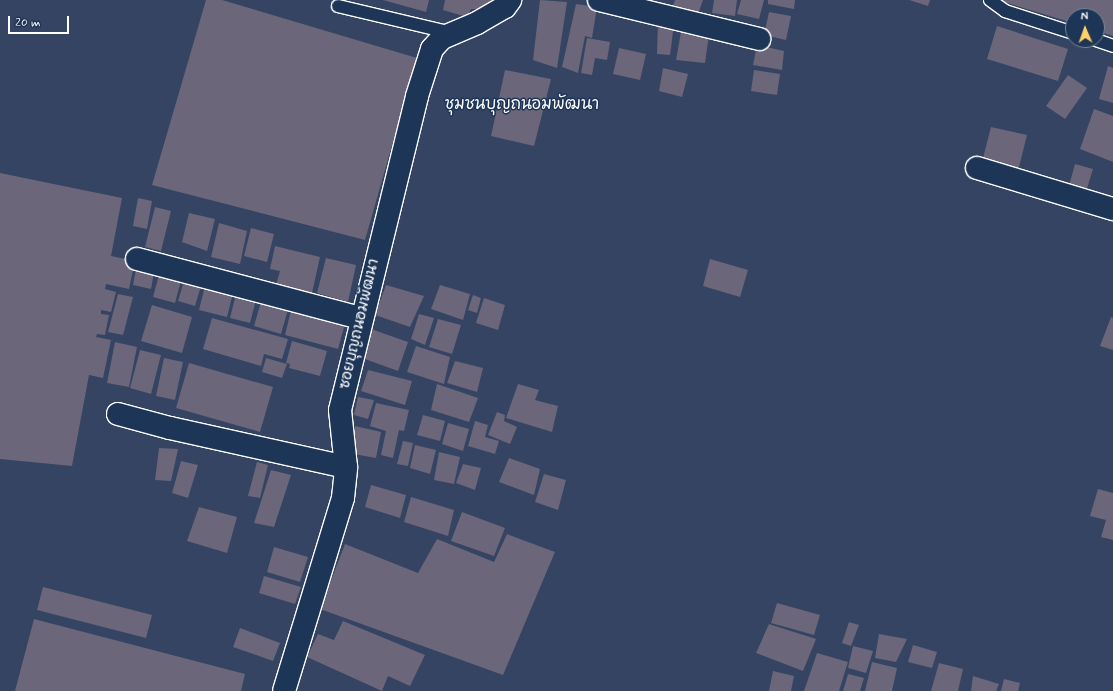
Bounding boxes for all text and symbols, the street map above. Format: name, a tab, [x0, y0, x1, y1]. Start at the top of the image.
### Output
scale bar	[10, 8, 71, 34]
north arrow	[1065, 8, 1105, 48]
text: N	[1081, 10, 1089, 24]
text: 20 m	[15, 15, 41, 31]
district label: ชุมชนบุญถนอมพัฒนา	[445, 95, 599, 115]
street label: ซอยบุญถนอมพัฒนา	[336, 257, 384, 391]

